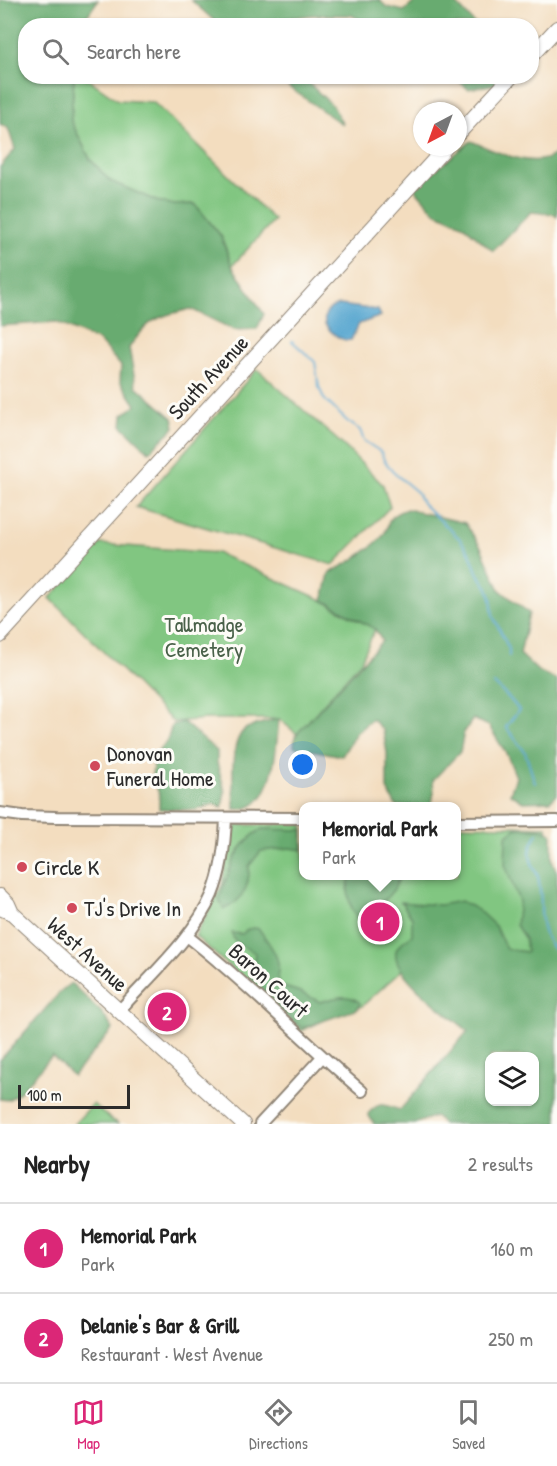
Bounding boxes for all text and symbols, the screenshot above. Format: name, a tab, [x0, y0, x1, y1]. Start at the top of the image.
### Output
search box	[18, 18, 539, 84]
icon: search	[39, 35, 72, 68]
text: Search here	[87, 36, 181, 66]
north arrow	[413, 102, 467, 156]
street label: South Avenue	[161, 328, 255, 426]
park label: Tallmadge Cemetery	[164, 609, 244, 664]
place label: Donovan Funeral Home	[106, 738, 214, 793]
your location	[288, 750, 317, 779]
marker: Donovan Funeral Home	[88, 759, 102, 773]
popup	[299, 802, 461, 880]
text: Memorial Park	[322, 813, 438, 843]
text: Park	[322, 843, 356, 870]
place label: Circle K	[34, 852, 100, 882]
marker: Circle K	[15, 860, 29, 874]
place label: TJ's Drive In	[84, 893, 181, 923]
pin: 1	[360, 900, 400, 944]
marker: TJ's Drive In	[65, 901, 79, 915]
street label: West Avenue	[41, 910, 135, 998]
street label: Baron Court	[223, 936, 316, 1024]
pin: 2	[148, 990, 186, 1034]
map controls	[485, 1052, 539, 1106]
button: layers	[485, 1052, 539, 1106]
scale bar	[18, 1082, 130, 1110]
text: 100 m	[27, 1084, 62, 1106]
text: Nearby	[24, 1146, 90, 1181]
text: 2 results	[468, 1150, 533, 1177]
text: Memorial Park	[81, 1220, 196, 1250]
text: 1	[40, 1235, 47, 1262]
text: 160 m	[491, 1235, 533, 1262]
text: Park	[81, 1250, 114, 1277]
text: Delanie's Bar & Grill	[81, 1310, 239, 1340]
text: 2	[39, 1325, 48, 1352]
text: 250 m	[488, 1325, 533, 1352]
text: Restaurant · West Avenue	[81, 1340, 263, 1367]
tab: Map	[72, 1396, 105, 1454]
tab: Directions	[249, 1396, 308, 1454]
tab: Saved	[452, 1396, 485, 1454]

